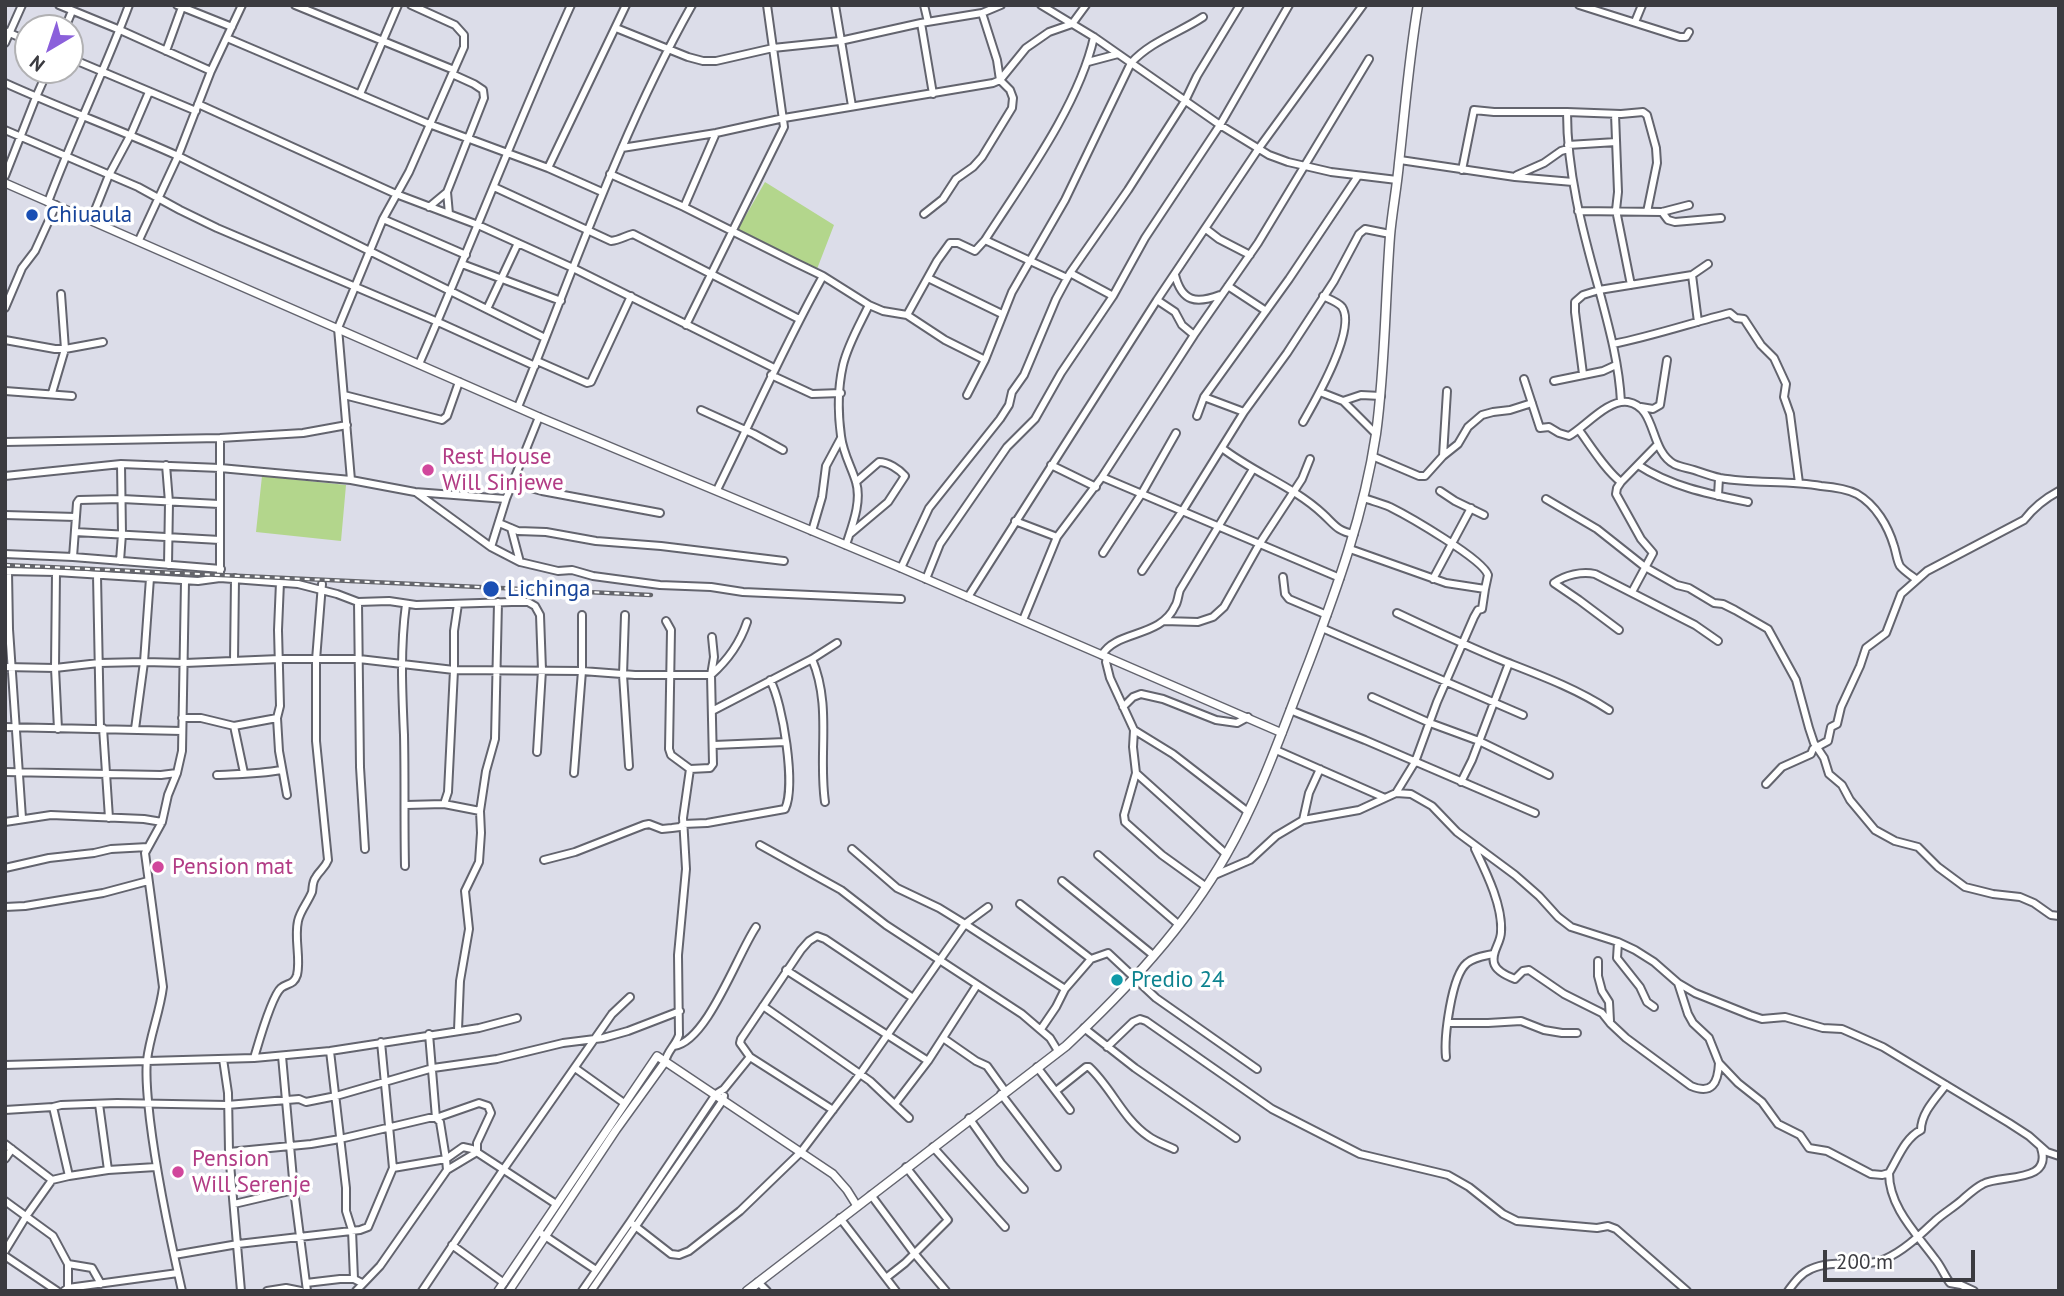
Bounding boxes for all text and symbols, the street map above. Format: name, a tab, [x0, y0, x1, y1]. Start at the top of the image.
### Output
north arrow	[14, 14, 84, 84]
text: N	[25, 51, 49, 77]
place label: Chiuaula	[46, 201, 132, 229]
marker: Chiuaula	[24, 207, 40, 223]
place label: Rest House Will Sinjewe	[442, 443, 564, 497]
marker: Rest House Will Sinjewe	[420, 462, 436, 478]
place label: Lichinga	[507, 575, 591, 603]
marker: Lichinga	[481, 579, 501, 599]
place label: Pension mat	[172, 853, 293, 881]
marker: Pension mat	[150, 859, 166, 875]
place label: Predio 24	[1131, 966, 1225, 994]
marker: Predio 24	[1109, 972, 1125, 988]
place label: Pension Will Serenje	[192, 1145, 311, 1199]
marker: Pension Will Serenje	[170, 1164, 186, 1180]
scale bar	[1826, 1236, 1978, 1280]
text: 200 m	[1836, 1248, 1893, 1275]

